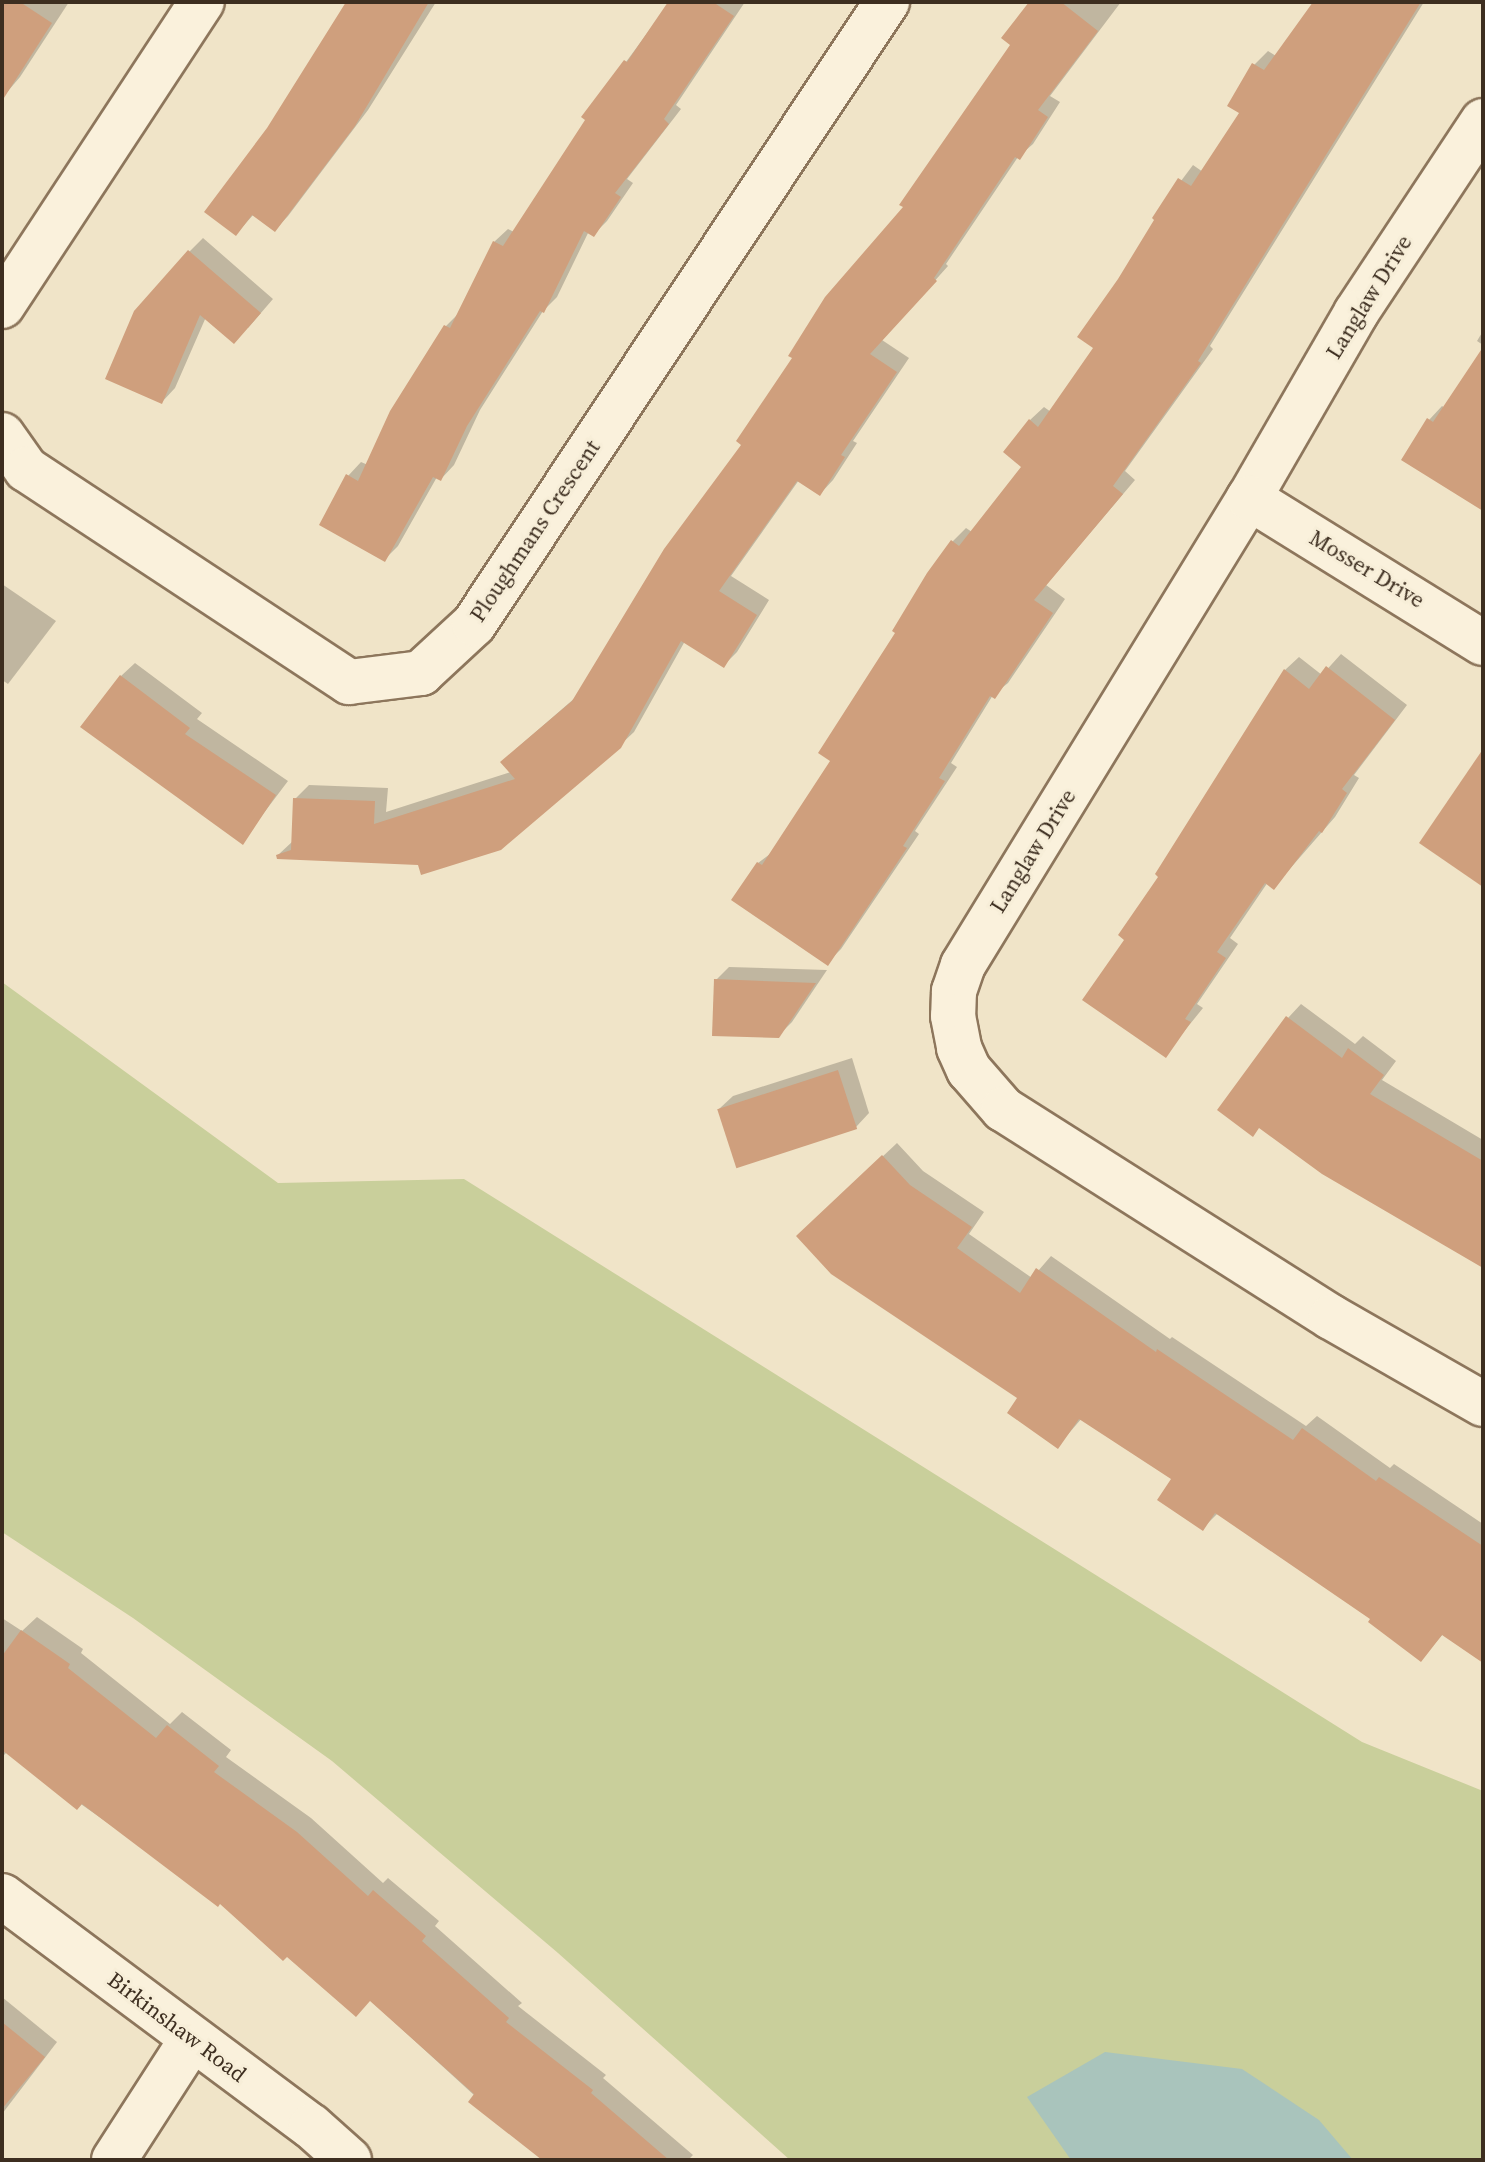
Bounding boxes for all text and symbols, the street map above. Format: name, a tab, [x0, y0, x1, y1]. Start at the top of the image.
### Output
street label: Langlaw Drive	[1321, 230, 1417, 364]
street label: Ploughmans Crescent	[464, 435, 606, 627]
street label: Mosser Drive	[1305, 524, 1429, 614]
street label: Langlaw Drive	[985, 784, 1081, 918]
street label: Birkinshaw Road	[103, 1966, 251, 2088]

